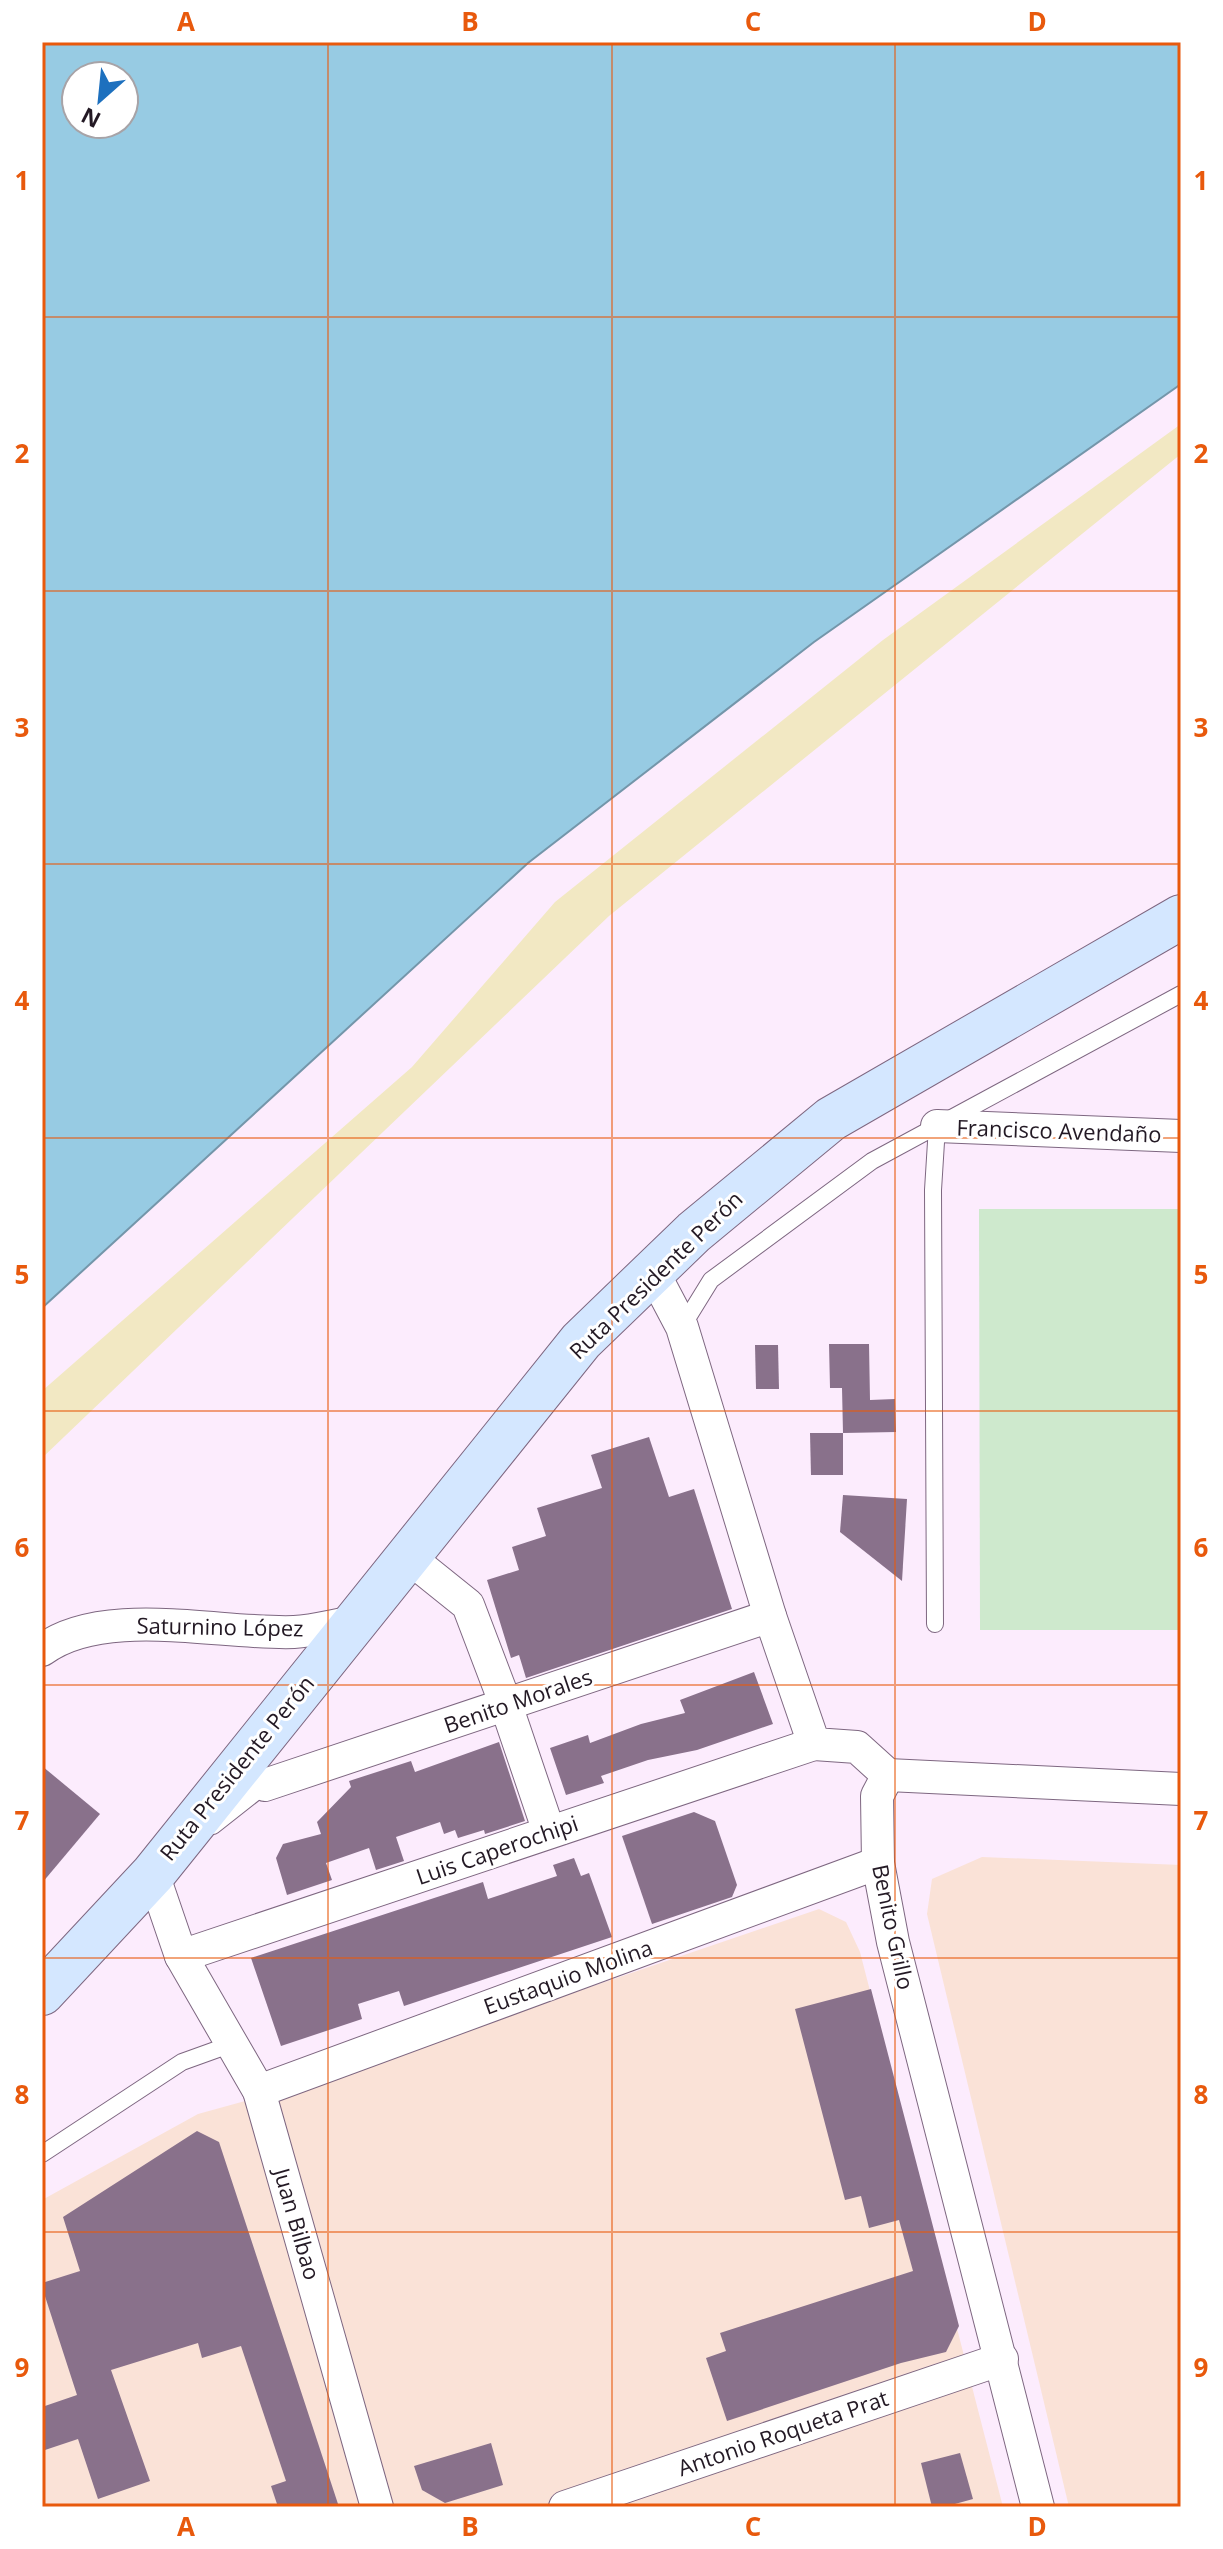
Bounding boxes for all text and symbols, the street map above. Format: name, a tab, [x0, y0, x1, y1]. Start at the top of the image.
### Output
text: A	[177, 3, 195, 39]
text: B	[461, 3, 479, 39]
text: C	[745, 3, 761, 39]
text: D	[1027, 3, 1047, 39]
north arrow	[60, 60, 140, 140]
text: N	[76, 101, 105, 136]
text: 1	[15, 162, 29, 198]
text: 1	[1194, 162, 1208, 198]
text: 2	[15, 435, 30, 471]
text: 2	[1194, 435, 1209, 471]
text: 3	[15, 709, 29, 745]
text: 3	[1194, 709, 1208, 745]
text: 4	[15, 982, 30, 1018]
text: 4	[1194, 982, 1209, 1018]
street label: Francisco Avendaño	[956, 1111, 1162, 1149]
street label: Ruta Presidente Perón	[562, 1184, 748, 1365]
text: 5	[15, 1256, 29, 1292]
text: 5	[1194, 1256, 1208, 1292]
text: 6	[15, 1529, 30, 1565]
text: 6	[1194, 1529, 1209, 1565]
street label: Saturnino López	[136, 1610, 304, 1642]
street label: Benito Morales	[439, 1661, 596, 1739]
street label: Ruta Presidente Perón	[152, 1669, 320, 1866]
text: 7	[15, 1802, 30, 1838]
text: 7	[1194, 1802, 1209, 1838]
street label: Luis Caperochipi	[412, 1807, 582, 1891]
street label: Benito Grillo	[866, 1861, 922, 1992]
street label: Eustaquio Molina	[479, 1932, 656, 2021]
text: 8	[15, 2076, 29, 2112]
text: 8	[1194, 2076, 1208, 2112]
street label: Juan Bilbao	[267, 2162, 328, 2283]
text: 9	[15, 2349, 29, 2385]
text: 9	[1194, 2349, 1208, 2385]
street label: Antonio Roqueta Prat	[673, 2382, 892, 2482]
text: A	[177, 2508, 195, 2544]
text: B	[461, 2508, 479, 2544]
text: C	[745, 2508, 761, 2544]
text: D	[1027, 2508, 1047, 2544]

